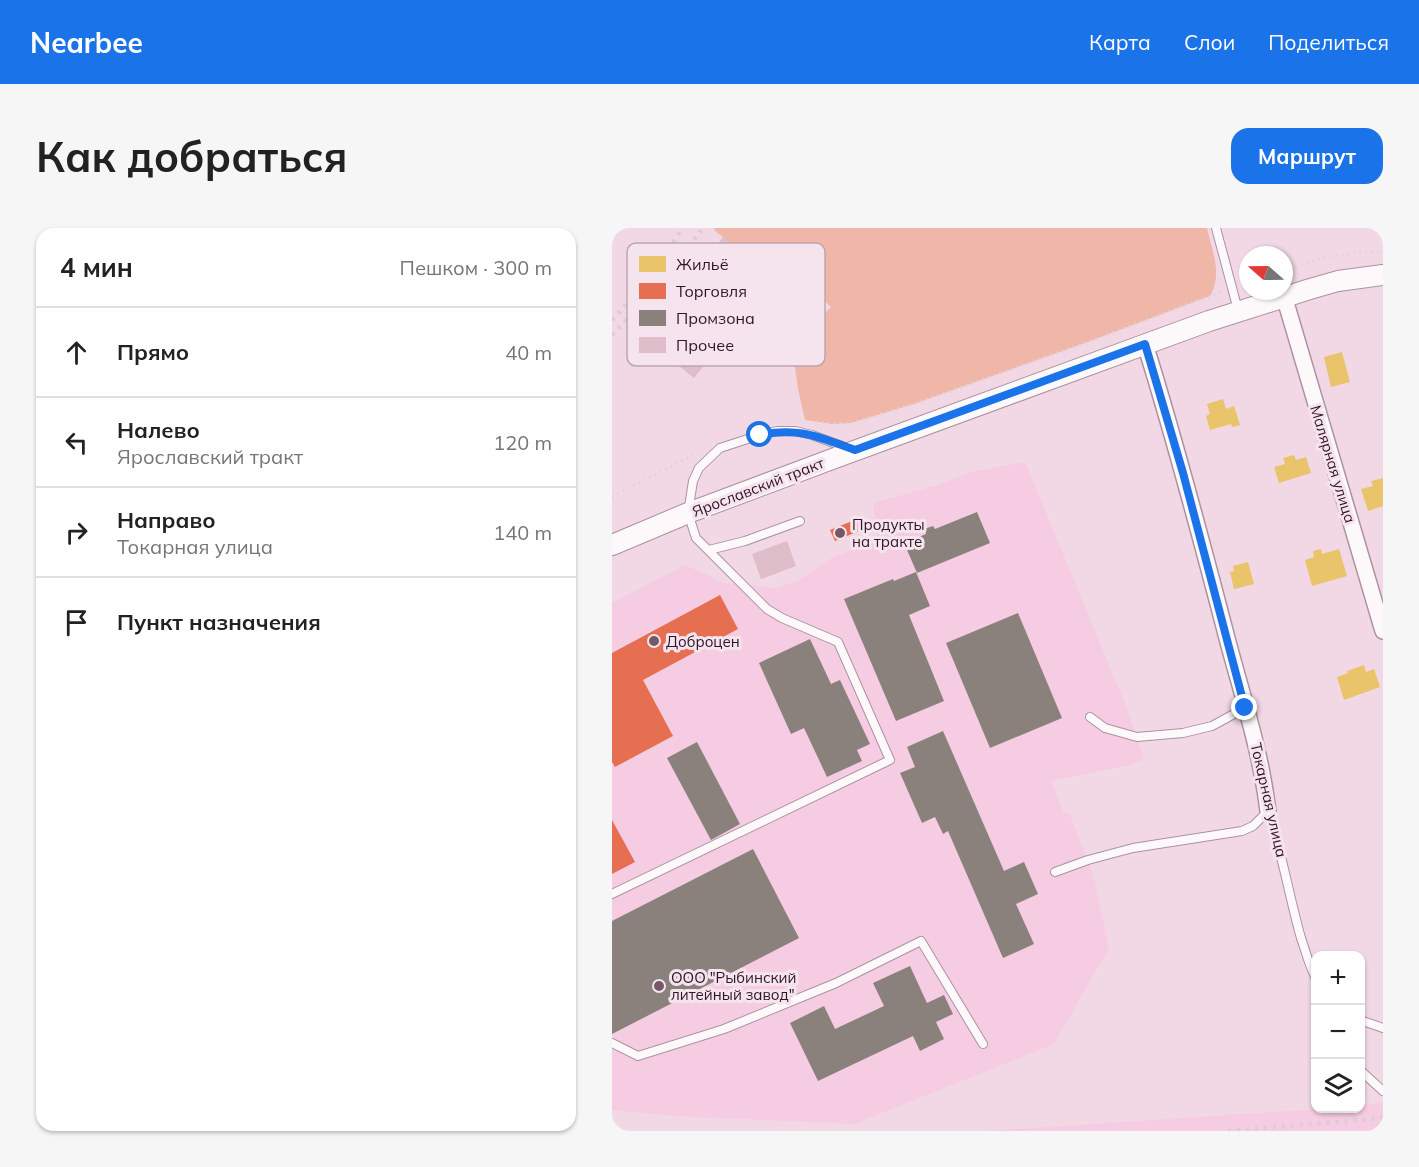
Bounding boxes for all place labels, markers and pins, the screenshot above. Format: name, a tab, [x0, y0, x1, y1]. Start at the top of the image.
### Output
place label: Продукты на тракте	[852, 515, 925, 551]
marker: Продукты на тракте	[833, 526, 847, 540]
place label: Доброцен	[666, 632, 740, 651]
marker: Доброцен	[647, 634, 661, 648]
place label: ООО "Рыбинский литейный завод"	[671, 968, 796, 1004]
marker: ООО "Рыбинский литейный завод"	[652, 979, 666, 993]

